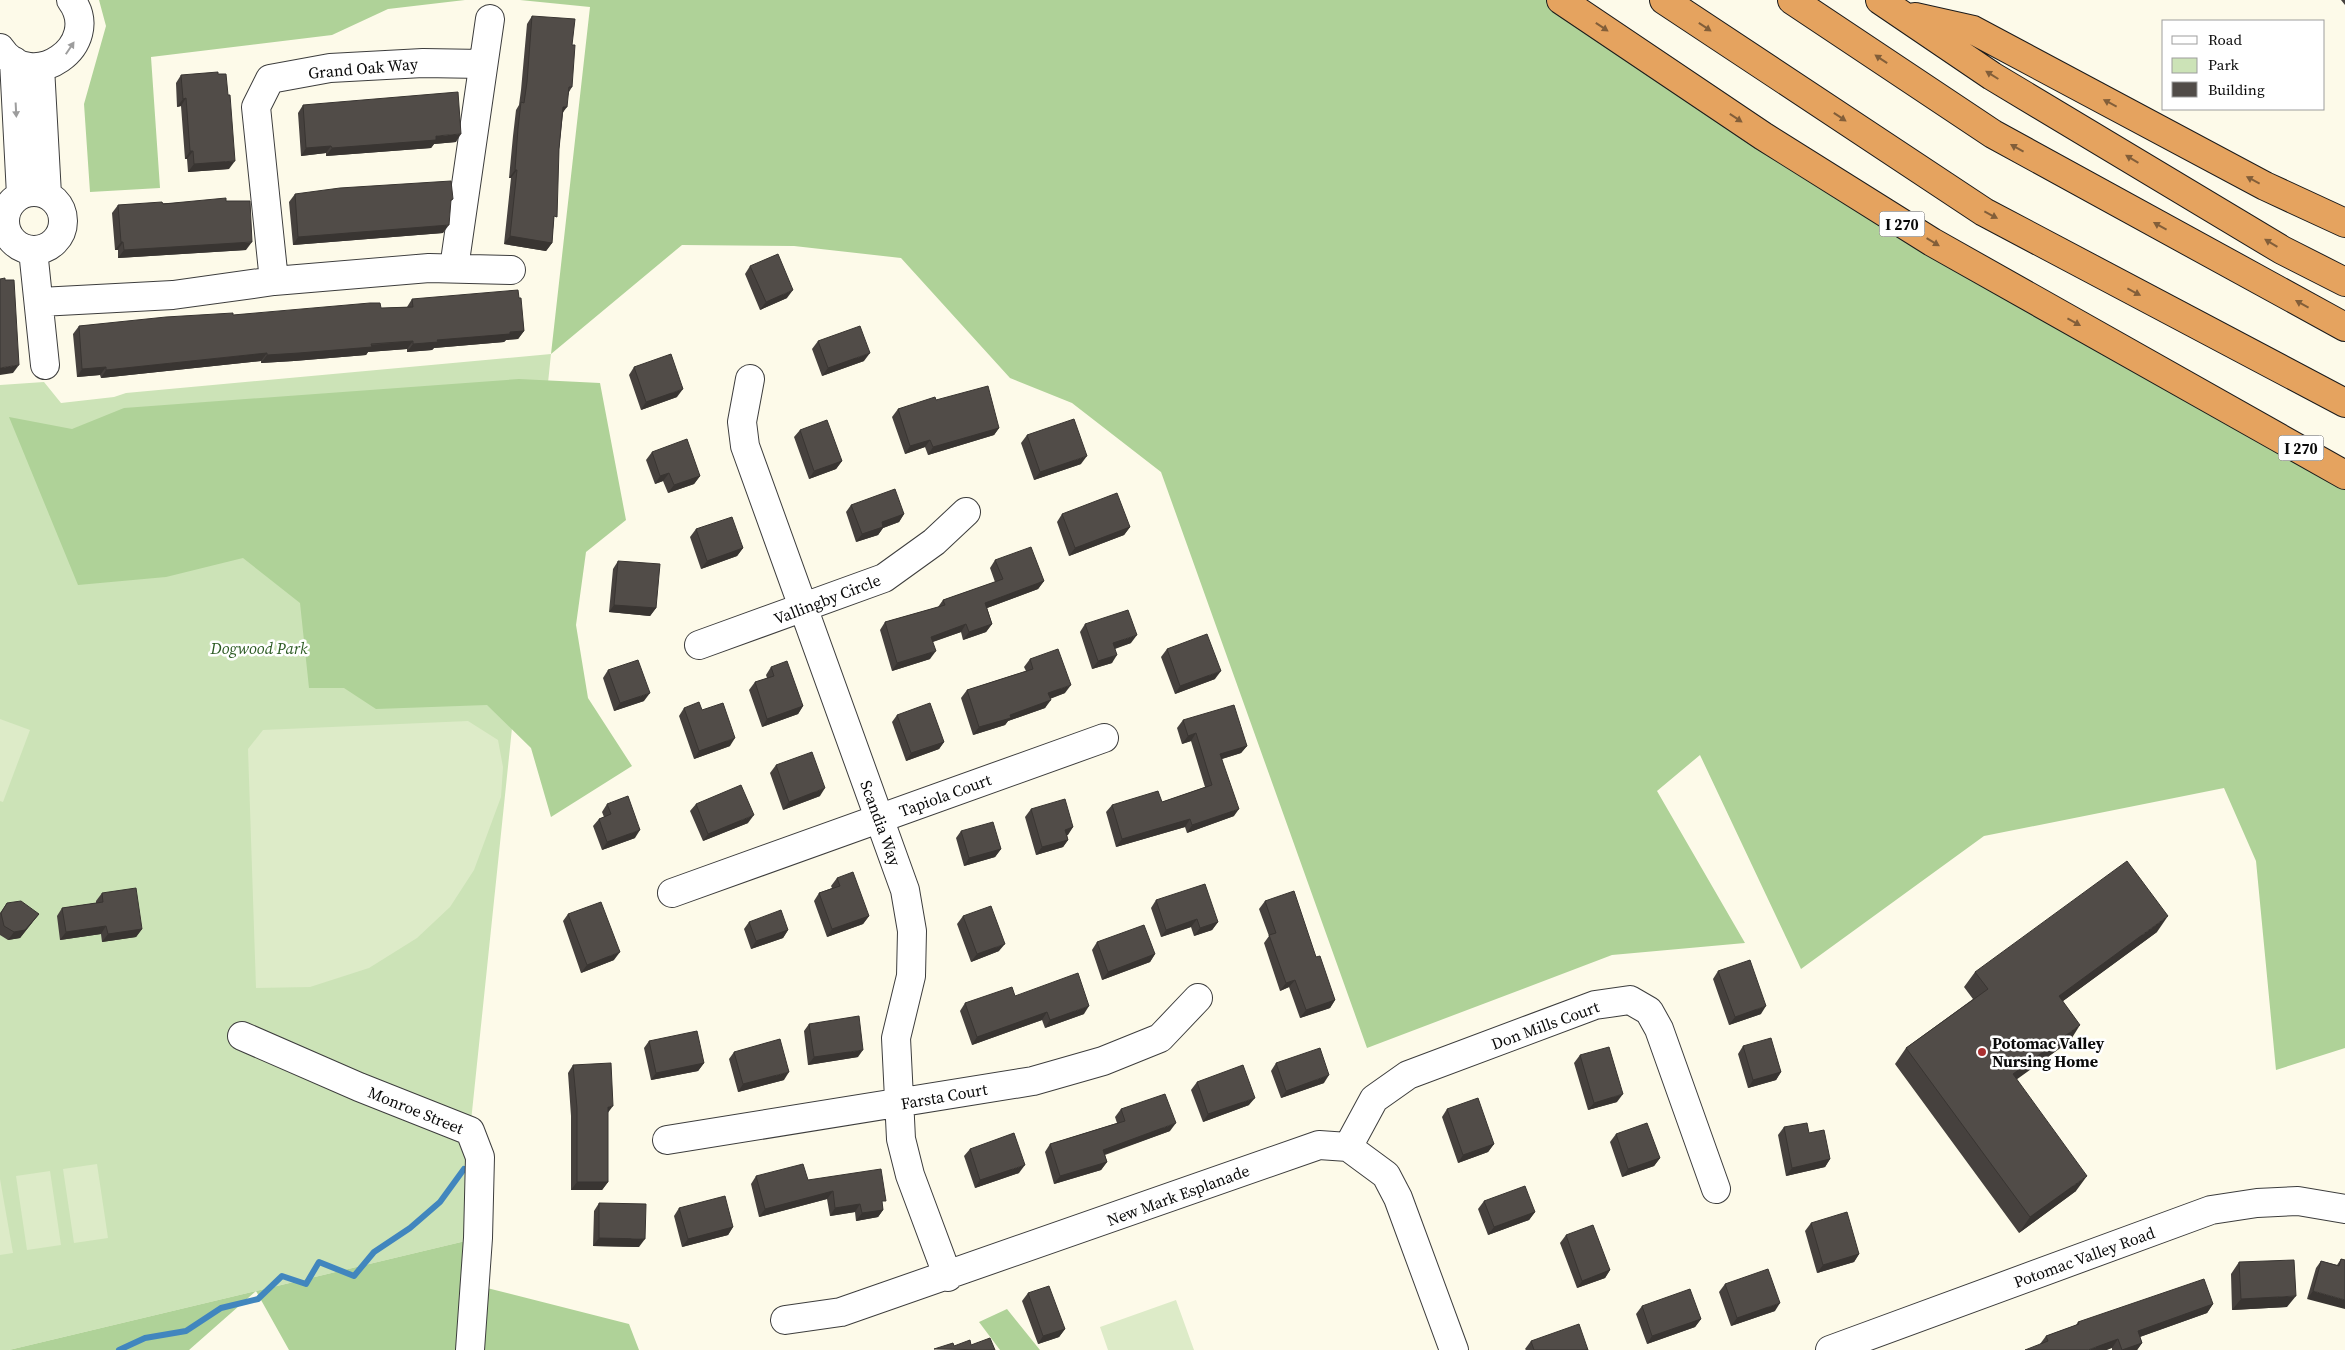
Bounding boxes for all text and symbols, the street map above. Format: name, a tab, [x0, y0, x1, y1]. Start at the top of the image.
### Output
legend	[2162, 20, 2325, 110]
one-way arrow	[1595, 22, 1608, 32]
one-way arrow	[1698, 22, 1712, 32]
text: Road	[2208, 29, 2242, 50]
one-way arrow	[65, 42, 75, 55]
street label: Grand Oak Way	[307, 52, 420, 84]
text: Park	[2208, 54, 2240, 75]
one-way arrow	[1874, 55, 1888, 64]
one-way arrow	[1986, 71, 1999, 80]
text: Building	[2208, 79, 2265, 100]
one-way arrow	[2103, 99, 2117, 107]
one-way arrow	[13, 102, 21, 118]
one-way arrow	[1834, 112, 1847, 122]
one-way arrow	[1730, 113, 1743, 123]
one-way arrow	[2011, 143, 2024, 152]
one-way arrow	[2125, 155, 2138, 164]
one-way arrow	[2246, 176, 2261, 184]
one-way arrow	[1984, 211, 1997, 220]
road number: I 270	[1880, 212, 1924, 236]
one-way arrow	[2152, 222, 2167, 230]
one-way arrow	[1926, 238, 1939, 247]
one-way arrow	[2264, 239, 2277, 248]
one-way arrow	[2127, 288, 2142, 296]
one-way arrow	[2295, 300, 2310, 308]
one-way arrow	[2068, 318, 2081, 327]
road number: I 270	[2278, 436, 2324, 460]
street label: Vallingby Circle	[770, 569, 884, 629]
park label: Dogwood Park	[210, 637, 308, 659]
street label: Tapiola Court	[896, 768, 995, 822]
street label: Scandia Way	[855, 777, 907, 870]
street label: Don Mills Court	[1488, 995, 1603, 1055]
place label: Potomac Valley Nursing Home	[1992, 1032, 2105, 1072]
marker: Potomac Valley Nursing Home	[1976, 1046, 1988, 1058]
street label: Farsta Court	[899, 1077, 990, 1114]
street label: Monroe Street	[365, 1081, 468, 1139]
street label: New Mark Esplanade	[1104, 1159, 1252, 1231]
street label: Potomac Valley Road	[2010, 1221, 2158, 1293]

